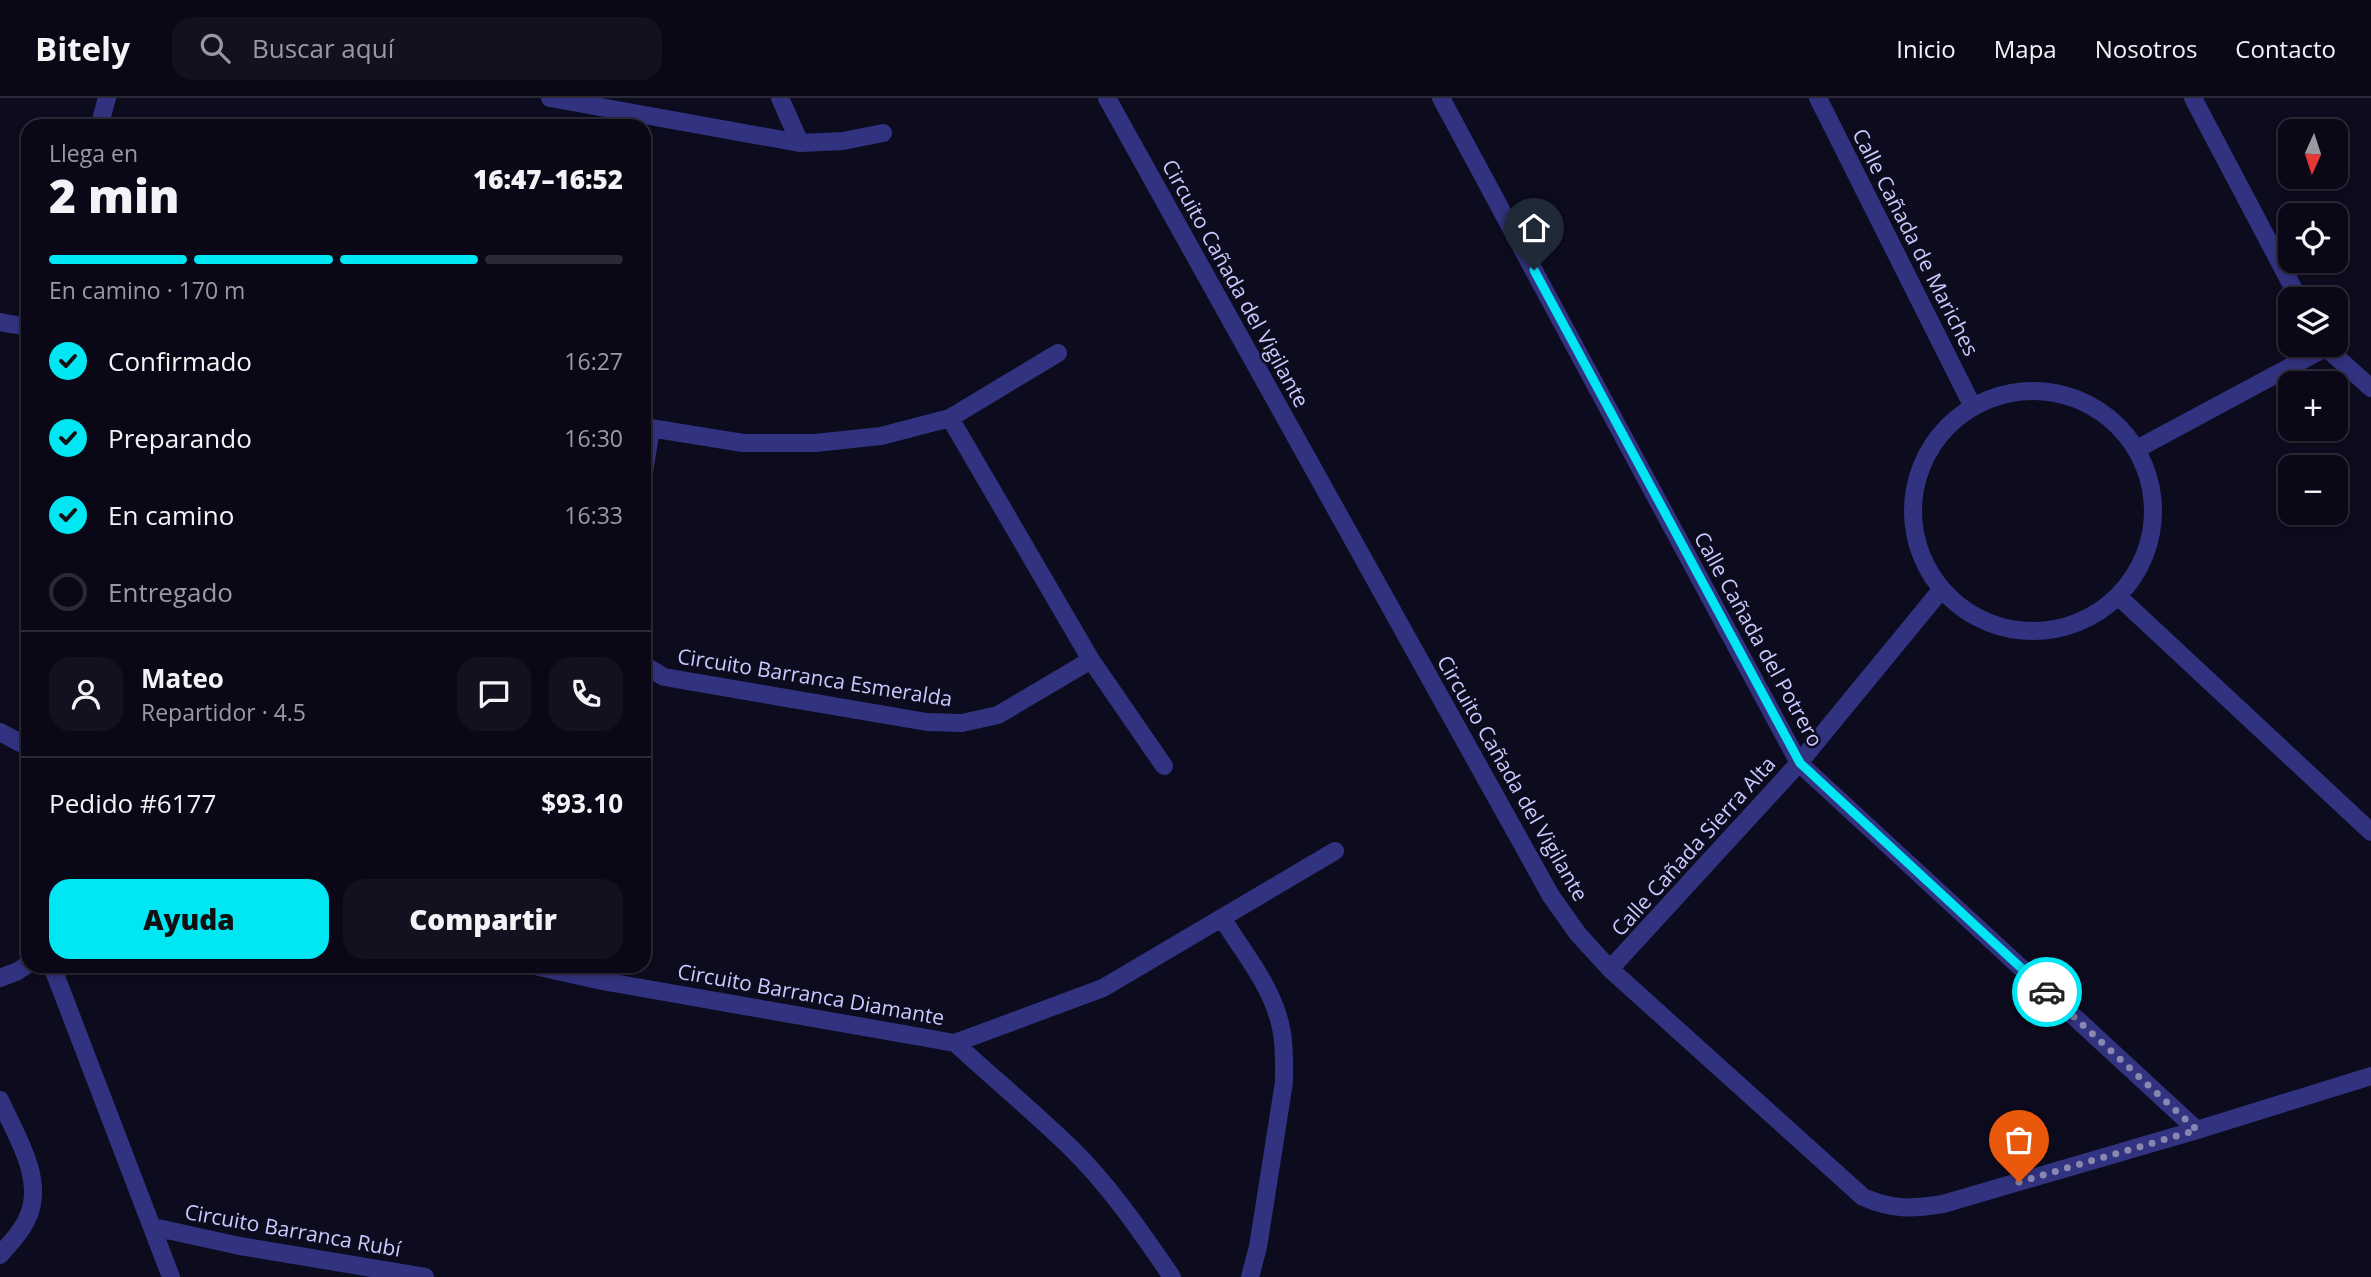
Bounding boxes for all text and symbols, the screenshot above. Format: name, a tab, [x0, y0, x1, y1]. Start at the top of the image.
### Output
search box	[172, 17, 662, 80]
text: Bitely	[35, 26, 130, 71]
icon: search	[196, 29, 234, 67]
text: Buscar aquí	[252, 30, 394, 66]
text: Inicio	[1896, 32, 1956, 65]
text: Mapa	[1994, 32, 2057, 65]
text: Nosotros	[2095, 32, 2197, 65]
text: Contacto	[2235, 32, 2336, 65]
north arrow	[2278, 119, 2348, 189]
map controls	[2278, 119, 2348, 525]
street label: Calle Cañada de Mariches	[1846, 124, 1986, 360]
text: Llega en	[49, 137, 138, 169]
street label: Circuito Cañada del Vigilante	[1156, 154, 1316, 412]
text: 16:47–16:52	[473, 161, 623, 197]
text: 2 min	[49, 164, 180, 226]
pin	[1504, 198, 1564, 270]
button: locate	[2278, 203, 2348, 273]
icon: home	[1515, 209, 1553, 247]
text: En camino · 170 m	[49, 274, 245, 306]
button: layers	[2278, 287, 2348, 357]
icon: check	[49, 342, 87, 380]
text: Confirmado	[108, 343, 252, 379]
text: 16:27	[564, 345, 623, 377]
button: +	[2278, 371, 2348, 441]
icon: check	[49, 419, 87, 457]
text: Preparando	[108, 420, 252, 456]
text: 16:30	[564, 422, 623, 454]
button: −	[2278, 455, 2348, 525]
icon: check	[49, 496, 87, 534]
text: En camino	[108, 497, 234, 533]
text: 16:33	[564, 499, 623, 531]
street label: Calle Cañada del Potrero	[1688, 526, 1830, 752]
text: Entregado	[108, 574, 233, 610]
street label: Circuito Barranca Esmeralda	[675, 641, 955, 713]
street label: Circuito Cañada del Vigilante	[1431, 650, 1595, 906]
button: person	[49, 657, 123, 731]
button: chat	[457, 657, 531, 731]
button: phone	[549, 657, 623, 731]
text: Mateo	[141, 660, 224, 696]
text: Repartidor · 4.5	[141, 696, 306, 728]
street label: Calle Cañada Sierra Alta	[1605, 750, 1781, 942]
text: Pedido #6177	[49, 785, 216, 821]
text: $93.10	[541, 785, 623, 821]
button: Ayuda	[49, 879, 329, 959]
button: Compartir	[343, 879, 623, 959]
street label: Circuito Barranca Diamante	[675, 957, 947, 1031]
courier	[2012, 957, 2082, 1027]
icon: car	[2028, 973, 2066, 1011]
pin	[1989, 1110, 2049, 1182]
icon: bag	[2000, 1121, 2038, 1159]
street label: Circuito Barranca Rubí	[183, 1197, 404, 1263]

